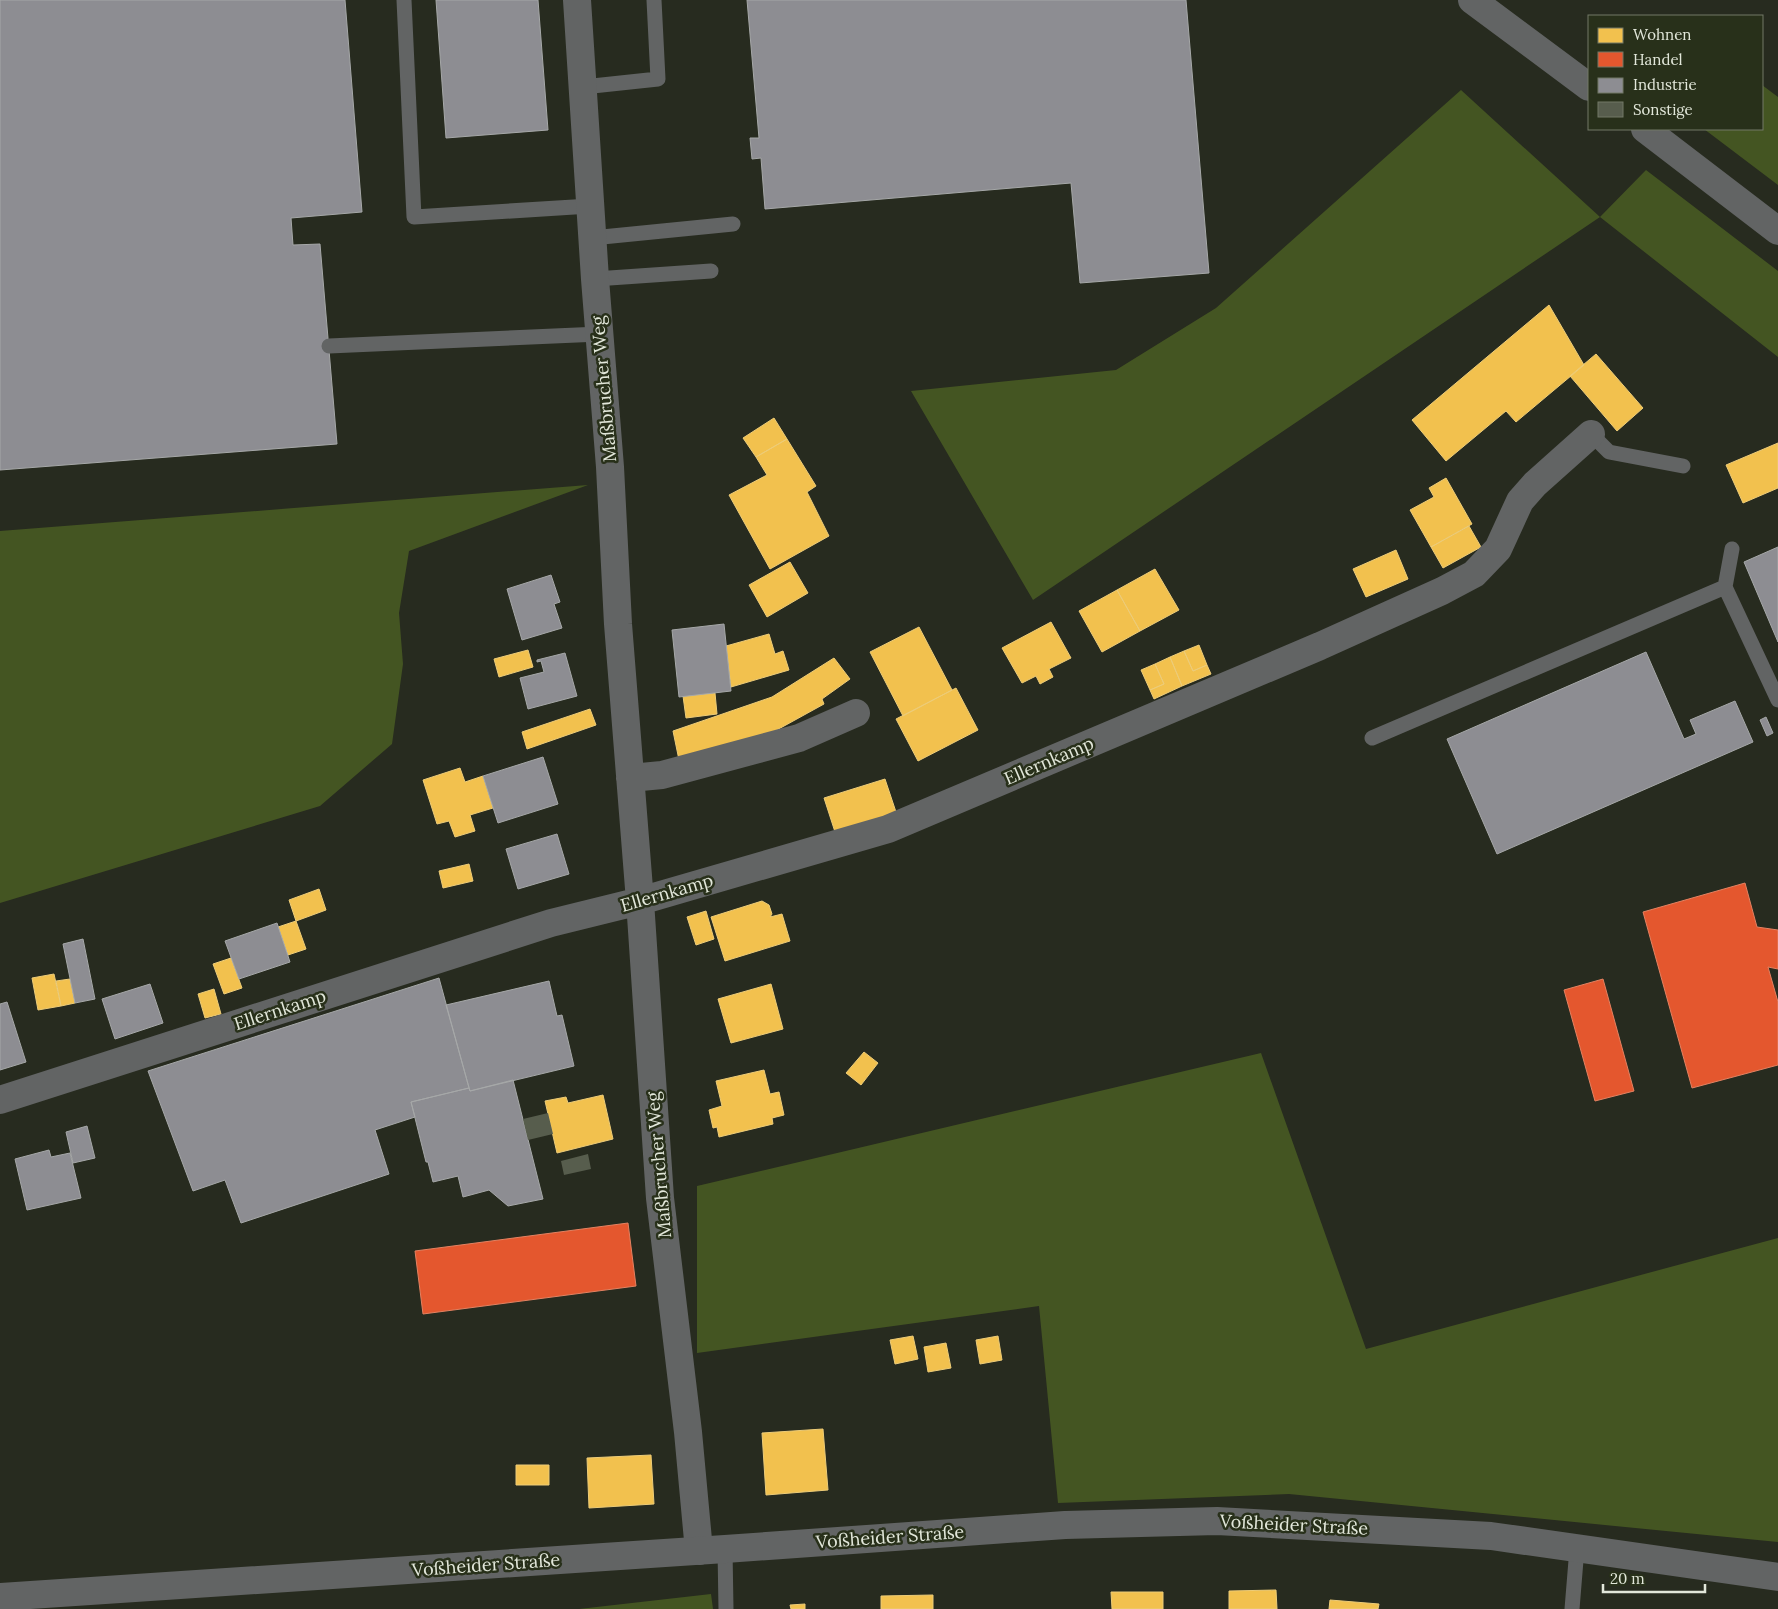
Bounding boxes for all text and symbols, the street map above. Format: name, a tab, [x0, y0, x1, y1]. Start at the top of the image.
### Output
legend	[1588, 15, 1763, 130]
text: Wohnen	[1633, 25, 1691, 44]
text: Handel	[1633, 50, 1683, 69]
text: Industrie	[1633, 75, 1697, 94]
text: Sonstige	[1633, 100, 1693, 119]
street label: Maßbrucher Weg	[586, 314, 621, 463]
street label: Ellernkamp	[1000, 731, 1097, 790]
street label: Ellernkamp	[618, 868, 716, 917]
street label: Ellernkamp	[231, 984, 329, 1035]
street label: Maßbrucher Weg	[641, 1090, 676, 1239]
street label: Voßheider Straße	[1218, 1509, 1369, 1540]
street label: Voßheider Straße	[814, 1520, 965, 1553]
street label: Voßheider Straße	[410, 1548, 561, 1581]
scale bar	[1603, 1562, 1706, 1594]
text: 20 m	[1610, 1569, 1645, 1588]

